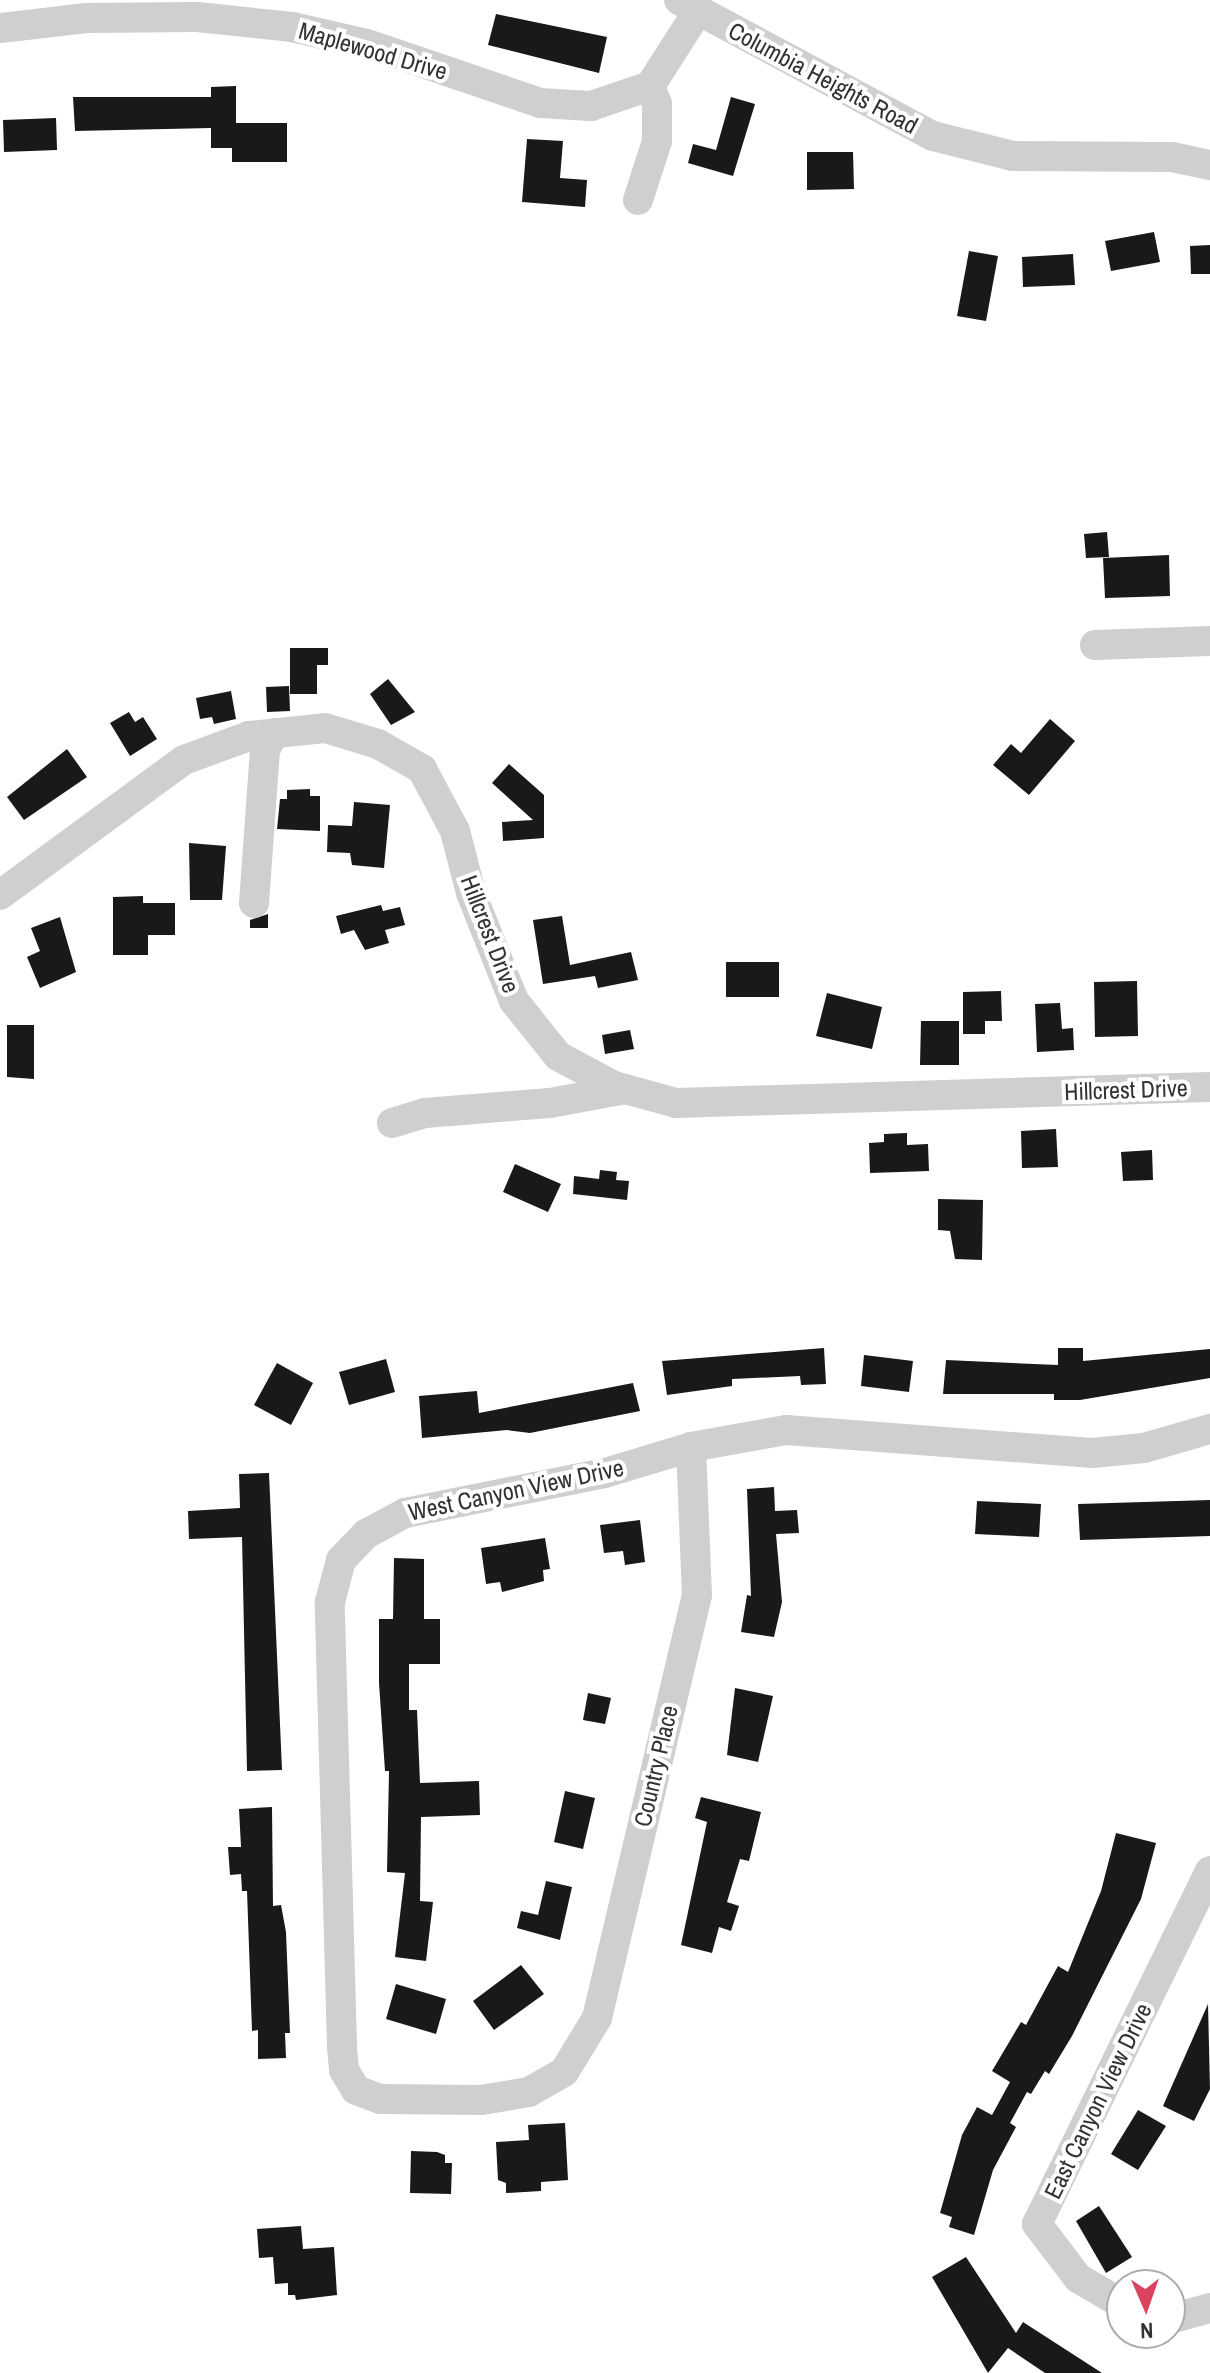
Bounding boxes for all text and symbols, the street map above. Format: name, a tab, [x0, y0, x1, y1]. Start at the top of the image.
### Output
street label: Maplewood Drive	[295, 16, 451, 86]
street label: Columbia Heights Road	[724, 16, 922, 140]
street label: Hillcrest Drive	[454, 871, 526, 997]
street label: Hillcrest Drive	[1064, 1073, 1188, 1107]
street label: West Canyon View Drive	[406, 1453, 626, 1527]
street label: Country Place	[628, 1703, 684, 1829]
street label: East Canyon View Drive	[1038, 1998, 1158, 2204]
north arrow	[1106, 2269, 1186, 2349]
text: N	[1140, 2316, 1154, 2346]

